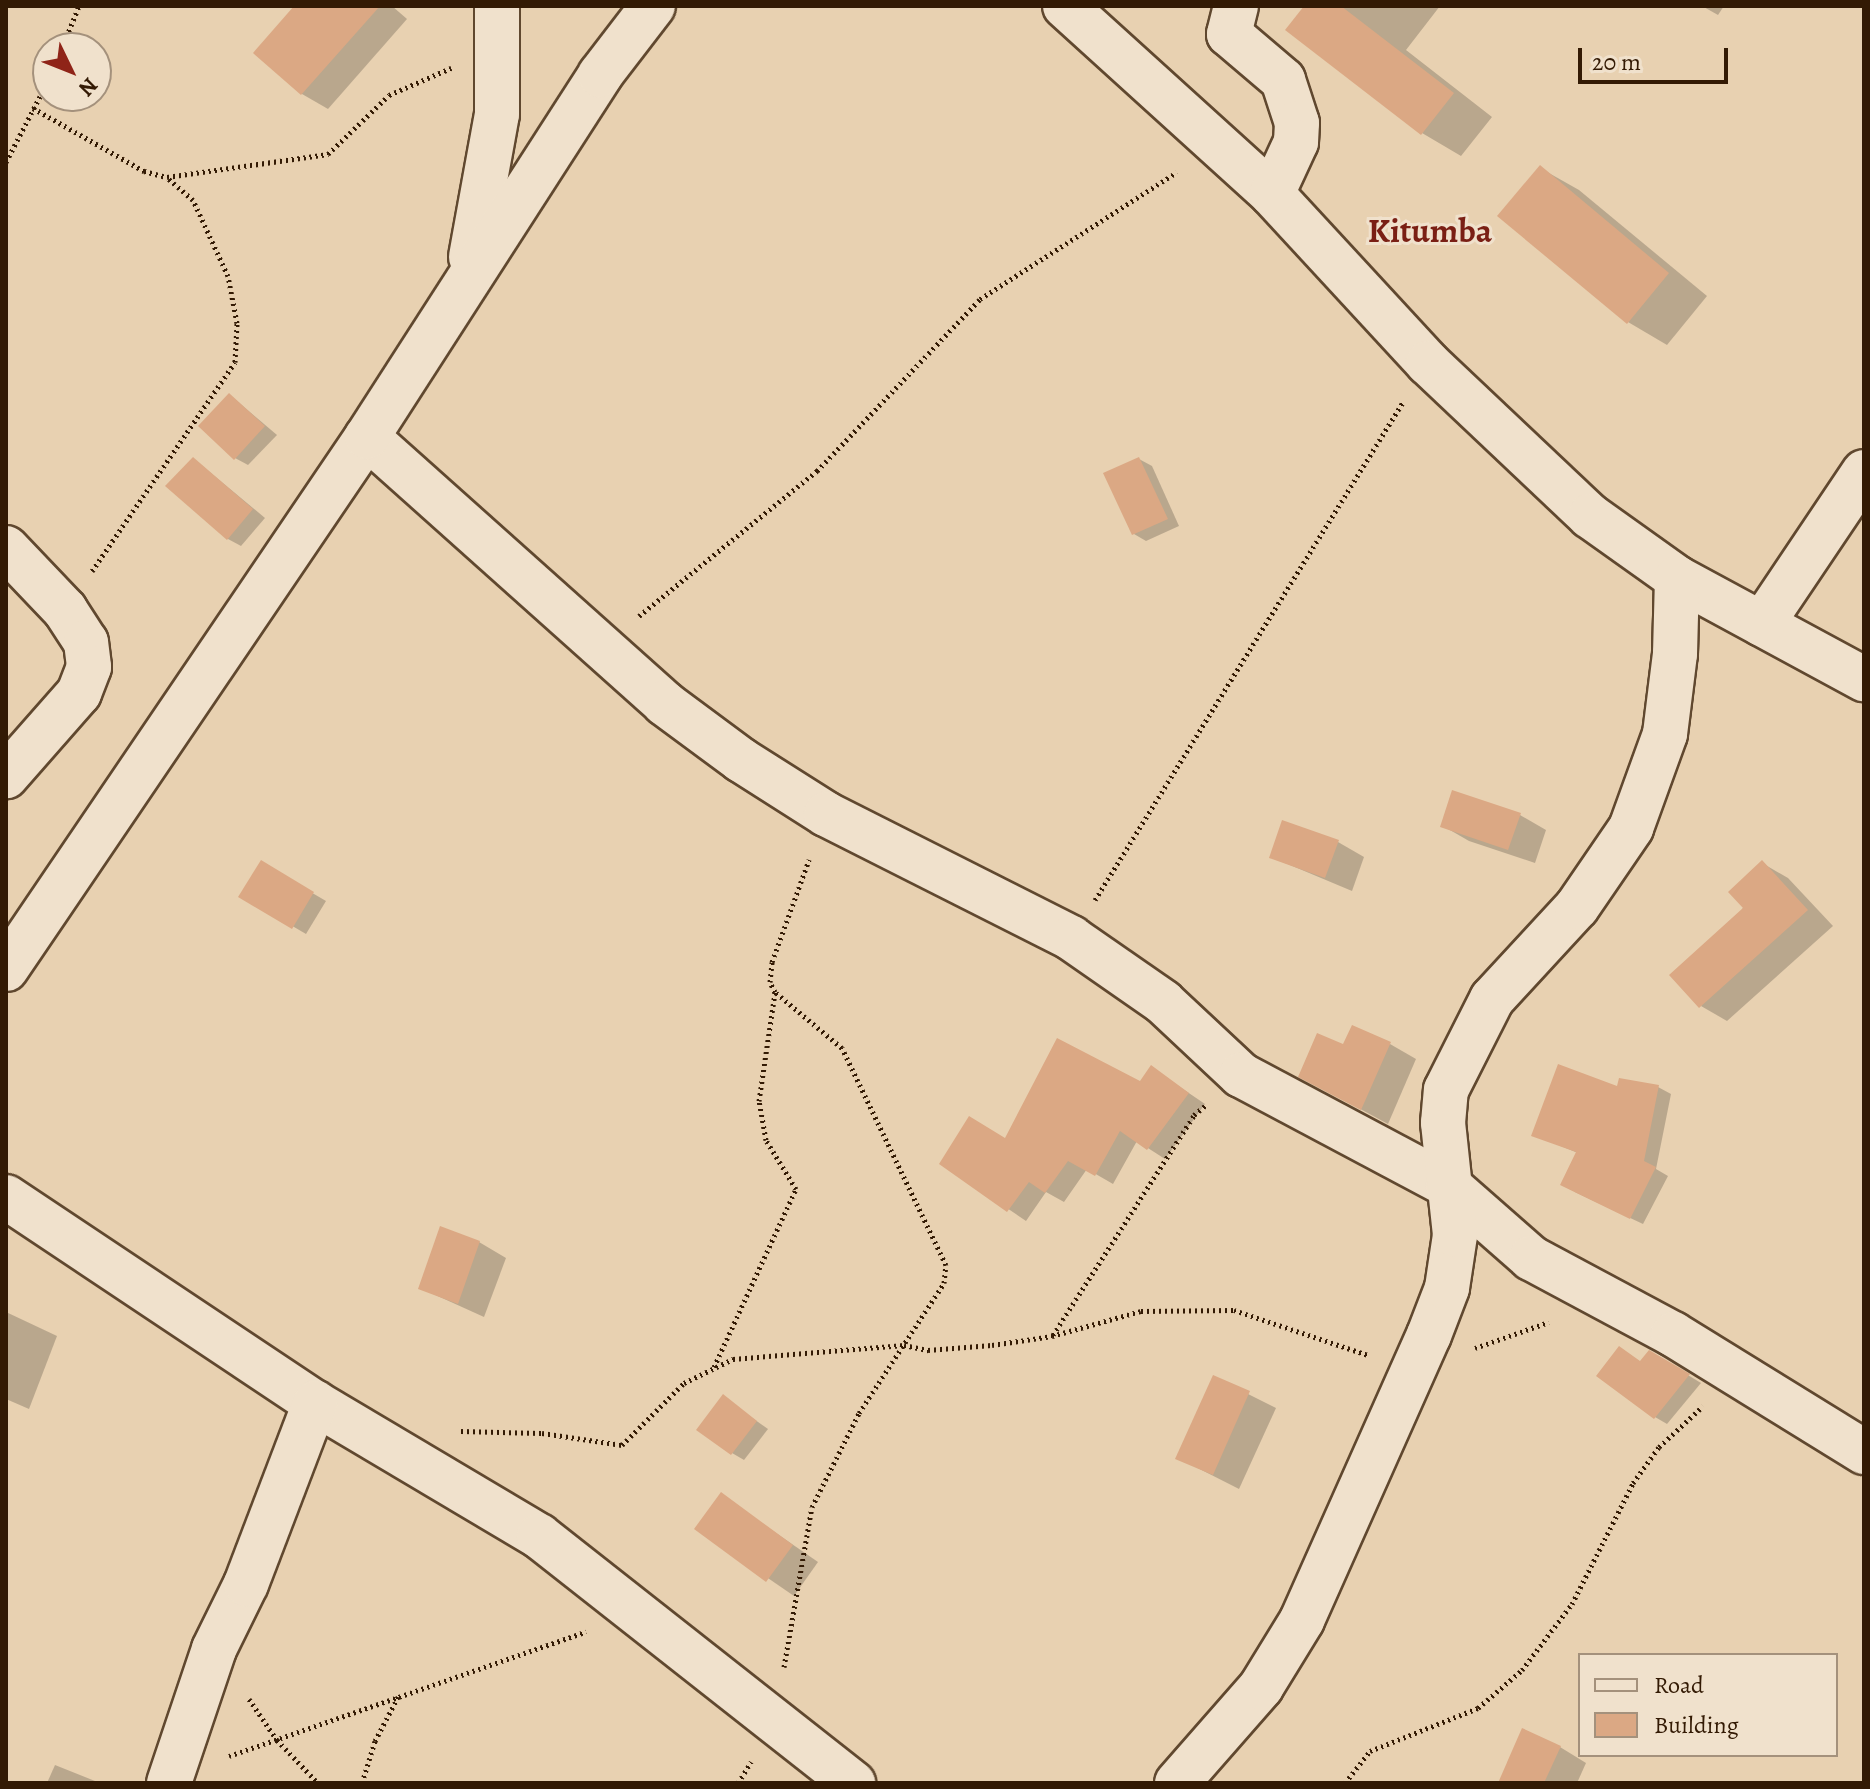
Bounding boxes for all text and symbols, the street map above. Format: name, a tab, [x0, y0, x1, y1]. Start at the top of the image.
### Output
north arrow	[32, 32, 112, 112]
scale bar	[1582, 32, 1732, 82]
text: 20 m	[1592, 46, 1641, 78]
text: N	[72, 71, 105, 103]
district label: Kitumba	[1368, 211, 1492, 251]
legend	[1578, 1653, 1838, 1757]
text: Road	[1654, 1669, 1704, 1701]
text: Building	[1654, 1709, 1739, 1741]

